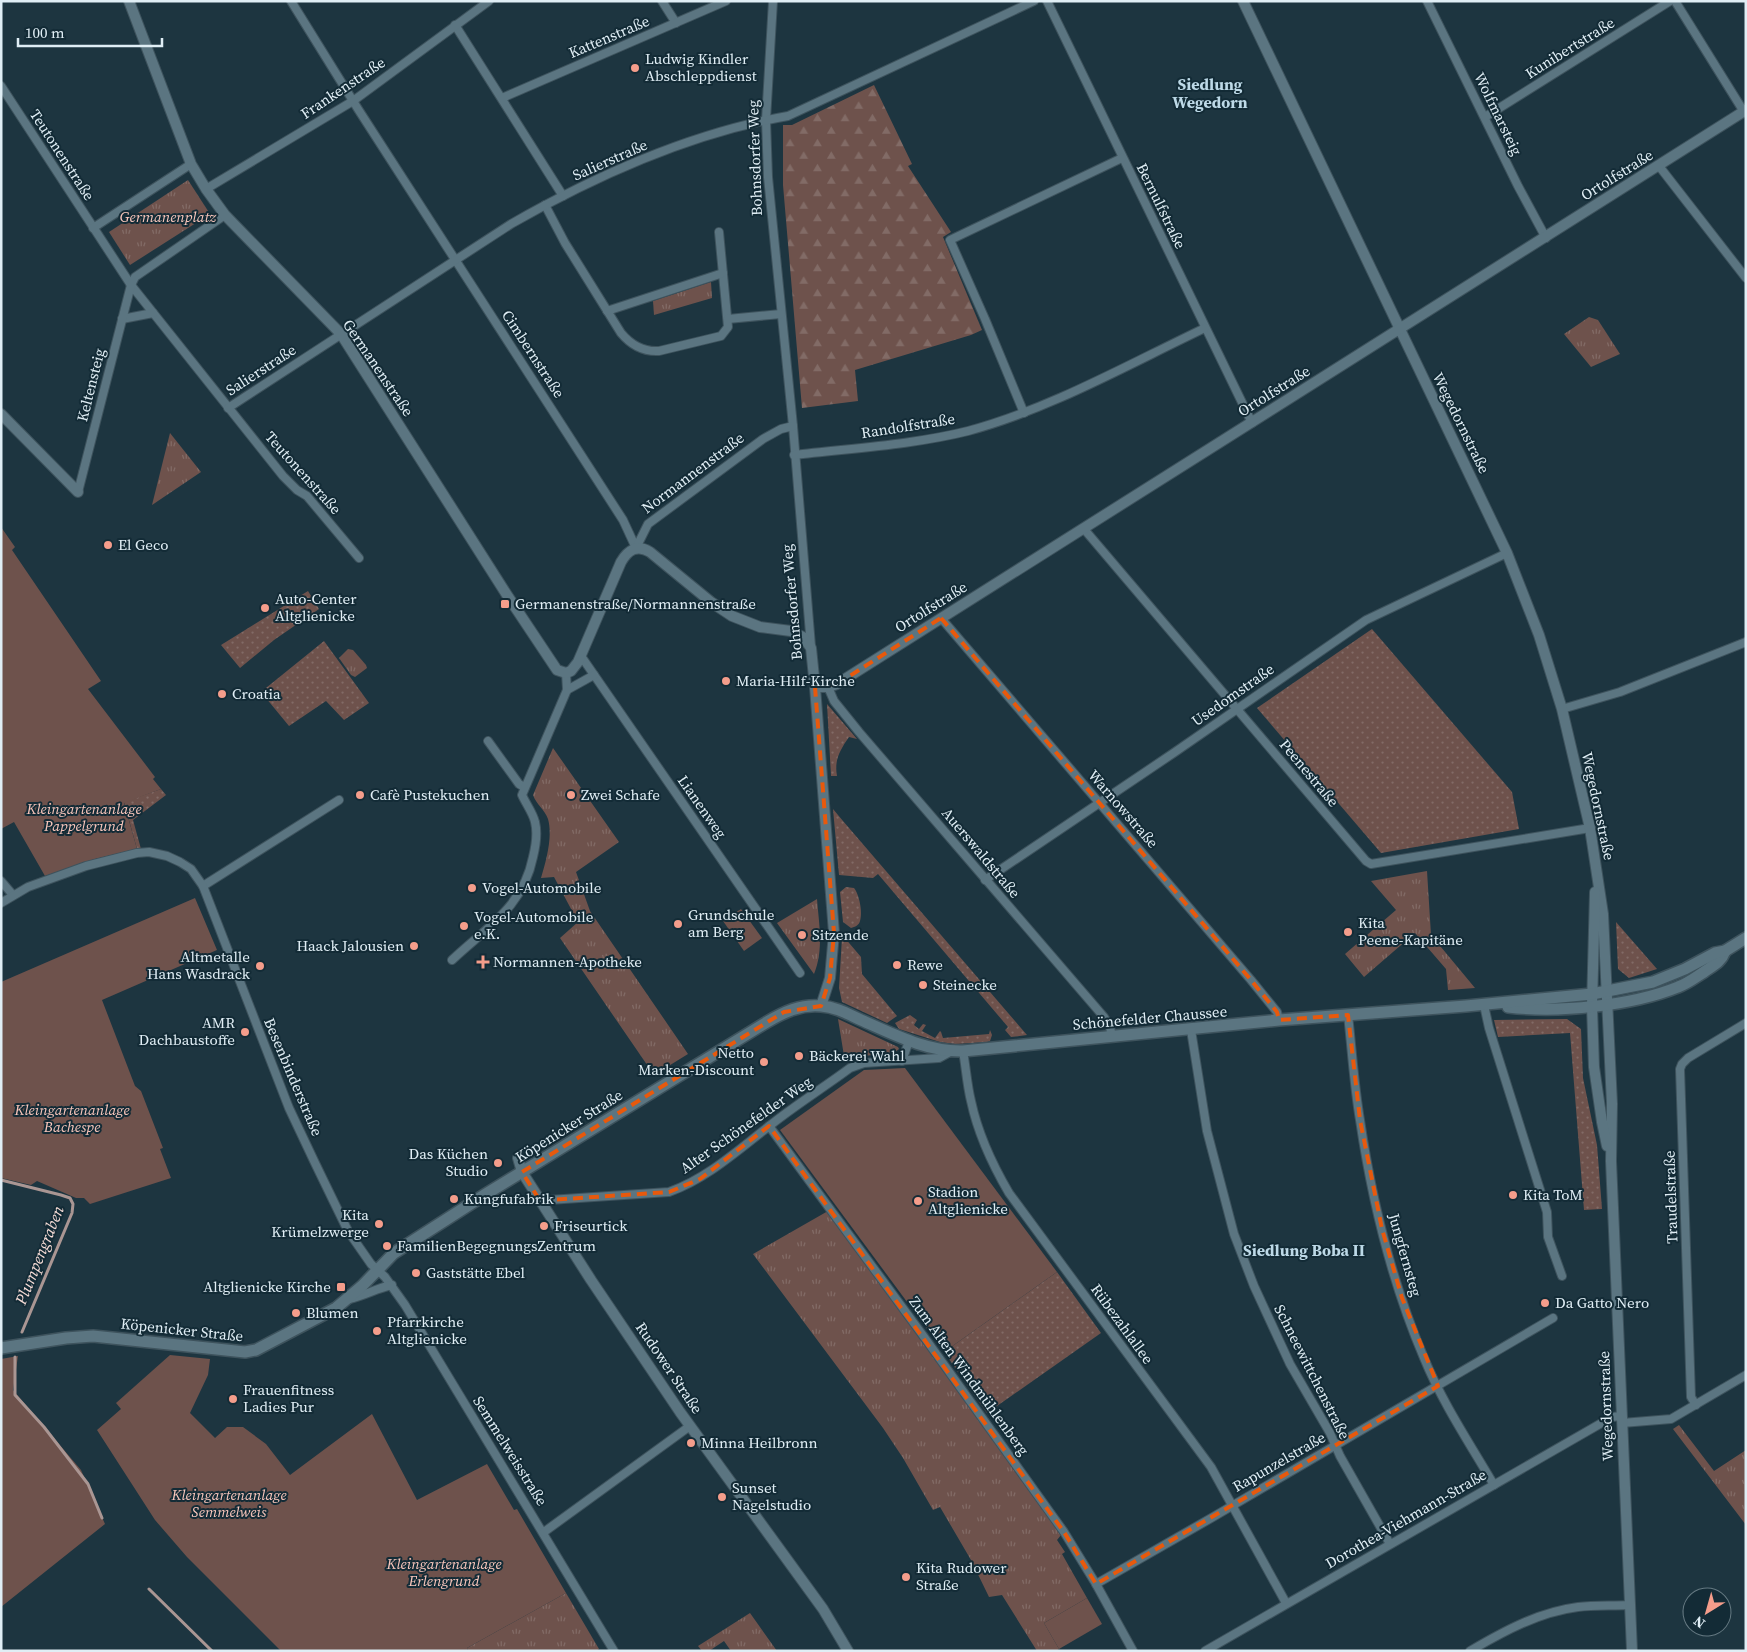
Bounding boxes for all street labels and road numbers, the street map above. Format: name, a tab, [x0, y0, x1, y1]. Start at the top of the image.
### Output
street label: Kattenstraße	[565, 10, 653, 63]
street label: Kunibertstraße	[1521, 12, 1619, 83]
street label: Frankenstraße	[296, 51, 389, 124]
street label: Wolfmarsteig	[1469, 69, 1528, 159]
street label: Bohnsdorfer Weg	[742, 99, 767, 216]
street label: Teutonenstraße	[25, 105, 100, 205]
street label: Salierstraße	[569, 134, 651, 185]
street label: Ortolfstraße	[1577, 144, 1657, 205]
street label: Bernulfstraße	[1132, 160, 1191, 252]
street label: Cimbernstraße	[497, 306, 570, 402]
street label: Germanenstraße	[338, 315, 419, 421]
street label: Salierstraße	[222, 339, 300, 400]
street label: Keltensteig	[71, 346, 110, 424]
street label: Ortolfstraße	[1234, 360, 1314, 421]
street label: Wegedornstraße	[1428, 369, 1495, 477]
street label: Randolfstraße	[860, 408, 957, 443]
street label: Teutonenstraße	[260, 427, 347, 519]
street label: Normannenstraße	[637, 427, 748, 518]
street label: Bohnsdorfer Weg	[776, 543, 807, 661]
street label: Ortolfstraße	[891, 576, 971, 637]
street label: Usedomstraße	[1187, 658, 1279, 731]
street label: Peenestraße	[1275, 734, 1344, 811]
street label: Wegedornstraße	[1577, 750, 1620, 862]
street label: Warnowstraße	[1083, 765, 1164, 853]
street label: Lianenweg	[673, 771, 732, 843]
street label: Auerswaldstraße	[937, 803, 1026, 903]
street label: Schönefelder Chaussee	[1072, 1000, 1228, 1035]
street label: Besenbinderstraße	[259, 1014, 328, 1140]
street label: Alter Schönefelder Weg	[675, 1071, 816, 1178]
street label: Köpenicker Straße	[511, 1084, 627, 1167]
street label: Traudelstraße	[1658, 1150, 1683, 1244]
street label: Jungfernsteg	[1383, 1210, 1427, 1299]
street label: Rübezahlallee	[1086, 1279, 1159, 1368]
street label: Zum Alten Windmühlenberg	[905, 1292, 1034, 1460]
street label: Schneewittchenstraße	[1269, 1301, 1356, 1443]
street label: Köpenicker Straße	[120, 1313, 245, 1346]
street label: Rudower Straße	[631, 1318, 708, 1418]
street label: Wegedornstraße	[1593, 1350, 1618, 1461]
street label: Semmelweisstraße	[468, 1392, 553, 1510]
street label: Rapunzelstraße	[1228, 1426, 1329, 1497]
street label: Dorothea-Viehmann-Straße	[1321, 1464, 1490, 1573]

